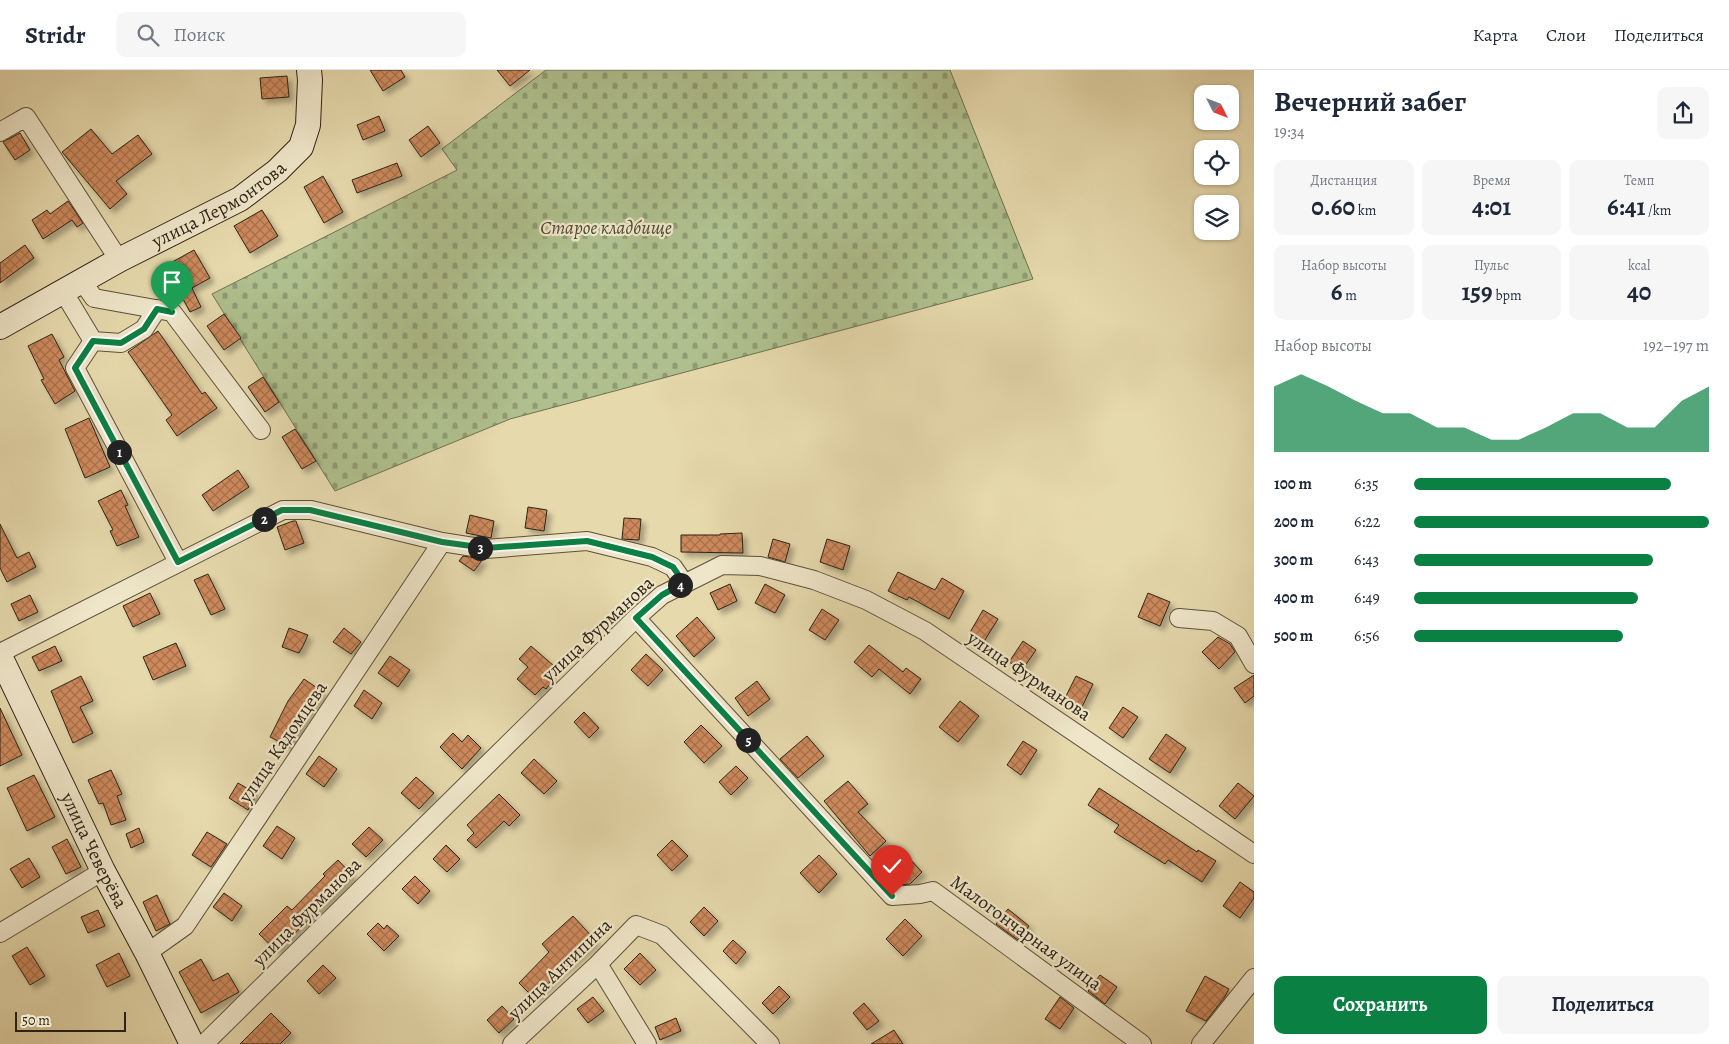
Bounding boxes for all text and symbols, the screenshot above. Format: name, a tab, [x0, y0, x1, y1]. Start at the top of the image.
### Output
search box	[116, 12, 466, 57]
text: Stridr	[25, 19, 86, 51]
icon: search	[134, 21, 162, 49]
text: Поиск	[174, 22, 225, 48]
text: Карта	[1473, 23, 1518, 47]
text: Слои	[1546, 23, 1586, 47]
text: Поделиться	[1614, 23, 1704, 47]
text: Вечерний забег	[1274, 83, 1466, 121]
north arrow	[1194, 85, 1239, 130]
map controls	[1194, 85, 1239, 240]
button: share	[1657, 87, 1709, 139]
text: 19:34	[1274, 121, 1304, 143]
button: locate	[1194, 140, 1239, 185]
street label: улица Лермонтова	[146, 156, 292, 255]
text: Дистанция	[1310, 171, 1377, 190]
text: Время	[1472, 171, 1511, 190]
text: Темп	[1624, 171, 1654, 190]
text: 0.60	[1311, 190, 1355, 224]
text: 4:01	[1472, 190, 1511, 224]
text: 6:41	[1607, 190, 1645, 224]
button: layers	[1194, 195, 1239, 240]
text: km	[1355, 201, 1376, 220]
text: /km	[1645, 201, 1671, 220]
park label: Старое кладбище	[540, 215, 672, 241]
text: Набор высоты	[1301, 256, 1387, 275]
text: Пульс	[1474, 256, 1509, 275]
text: kcal	[1628, 256, 1650, 275]
pin	[151, 261, 193, 312]
icon: arrive	[158, 268, 186, 296]
text: 6	[1331, 275, 1342, 309]
text: 159	[1461, 275, 1493, 309]
text: 40	[1627, 275, 1651, 309]
text: m	[1342, 286, 1357, 305]
text: bpm	[1493, 286, 1522, 305]
text: Набор высоты	[1274, 335, 1372, 357]
text: 192–197 m	[1643, 335, 1709, 357]
pin: 1	[106, 440, 132, 464]
text: 1	[117, 443, 122, 462]
text: 100 m	[1274, 473, 1312, 495]
text: 6:35	[1354, 473, 1379, 495]
pin: 2	[252, 506, 276, 532]
text: 2	[261, 510, 268, 529]
text: 200 m	[1274, 511, 1314, 533]
text: 6:22	[1354, 511, 1380, 533]
pin: 3	[468, 536, 492, 560]
text: 3	[477, 539, 484, 558]
text: 300 m	[1274, 549, 1313, 571]
text: 6:43	[1354, 549, 1379, 571]
street label: улица Фурманова	[536, 570, 660, 688]
pin: 4	[668, 572, 692, 598]
text: 4	[677, 576, 684, 595]
text: 400 m	[1274, 587, 1314, 609]
text: 6:49	[1354, 587, 1380, 609]
street label: улица Фурманова	[961, 624, 1096, 727]
text: 500 m	[1274, 625, 1313, 647]
text: 6:56	[1354, 625, 1379, 647]
street label: улица Кадомцева	[232, 676, 334, 809]
pin: 5	[736, 728, 760, 752]
text: 5	[746, 731, 751, 750]
street label: улица Чеверёва	[54, 787, 134, 913]
pin	[871, 845, 913, 896]
street label: улица Фурманова	[246, 852, 367, 973]
icon: check	[878, 852, 906, 880]
street label: Малогончарная улица	[945, 869, 1107, 997]
street label: улица Антипина	[502, 912, 618, 1026]
button: Сохранить	[1274, 976, 1487, 1034]
button: Поделиться	[1497, 976, 1709, 1034]
scale bar	[15, 1009, 126, 1032]
text: 50 m	[22, 1011, 50, 1030]

